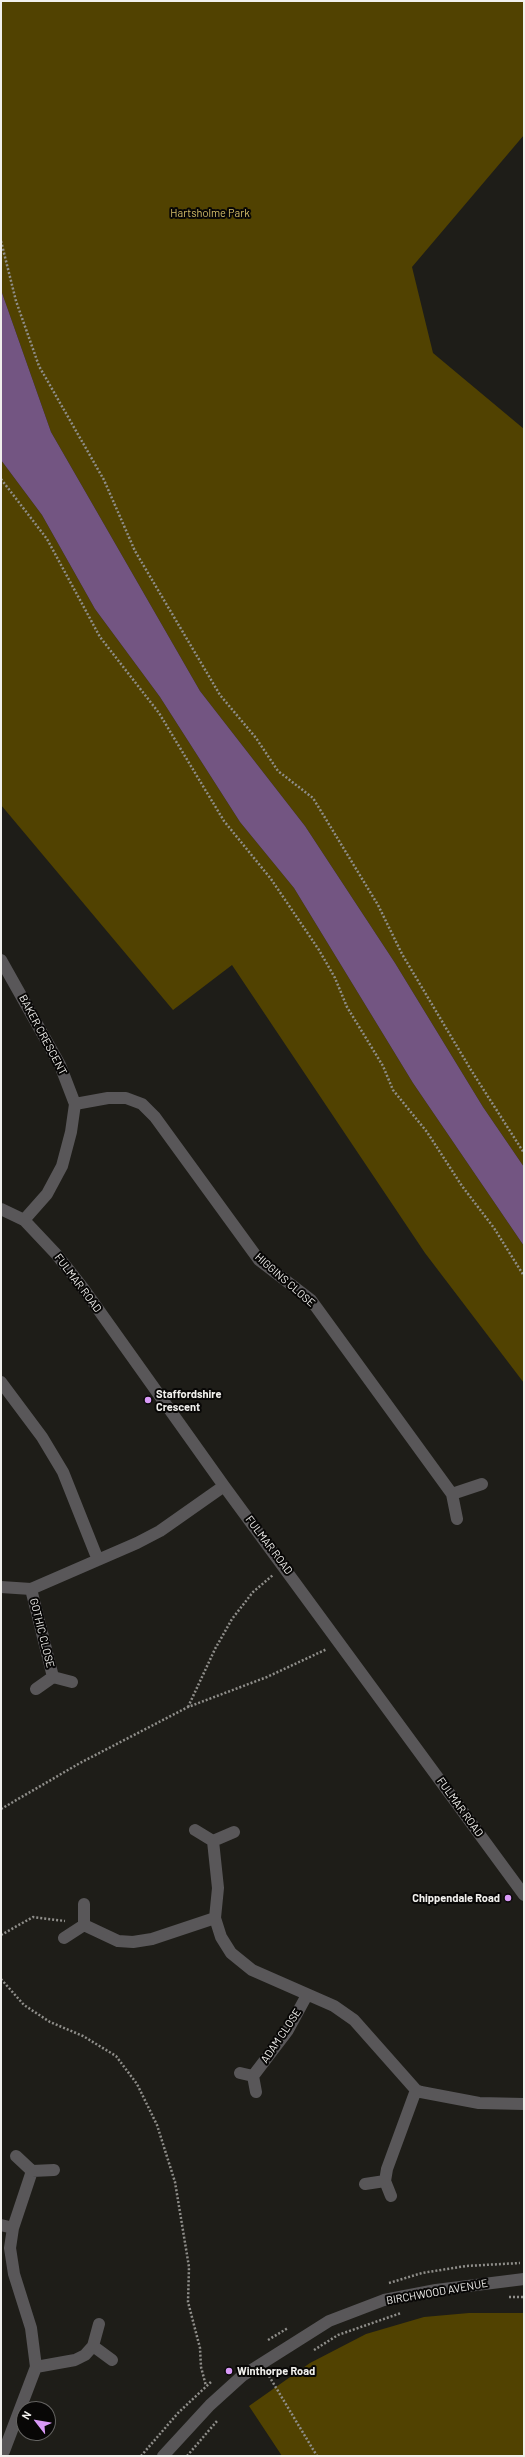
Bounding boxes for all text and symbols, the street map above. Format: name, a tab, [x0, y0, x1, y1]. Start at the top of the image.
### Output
park label: Hartsholme Park	[170, 206, 250, 220]
street label: BAKER CRESCENT	[16, 993, 70, 1077]
street label: HIGGINS CLOSE	[252, 1250, 318, 1310]
street label: FULMAR ROAD	[52, 1251, 104, 1315]
place label: Staffordshire Crescent	[156, 1387, 221, 1413]
marker: Staffordshire Crescent	[143, 1395, 153, 1405]
street label: FULMAR ROAD	[243, 1513, 295, 1577]
street label: GOTHIC CLOSE	[27, 1597, 57, 1669]
street label: FULMAR ROAD	[434, 1775, 486, 1839]
place label: Chippendale Road	[412, 1891, 500, 1905]
marker: Chippendale Road	[503, 1893, 513, 1903]
street label: ADAM CLOSE	[258, 2006, 304, 2066]
street label: BIRCHWOOD AVENUE	[385, 2277, 489, 2307]
place label: Winthorpe Road	[237, 2364, 315, 2378]
marker: Winthorpe Road	[224, 2366, 234, 2376]
north arrow	[16, 2401, 56, 2441]
text: N	[19, 2409, 34, 2422]

